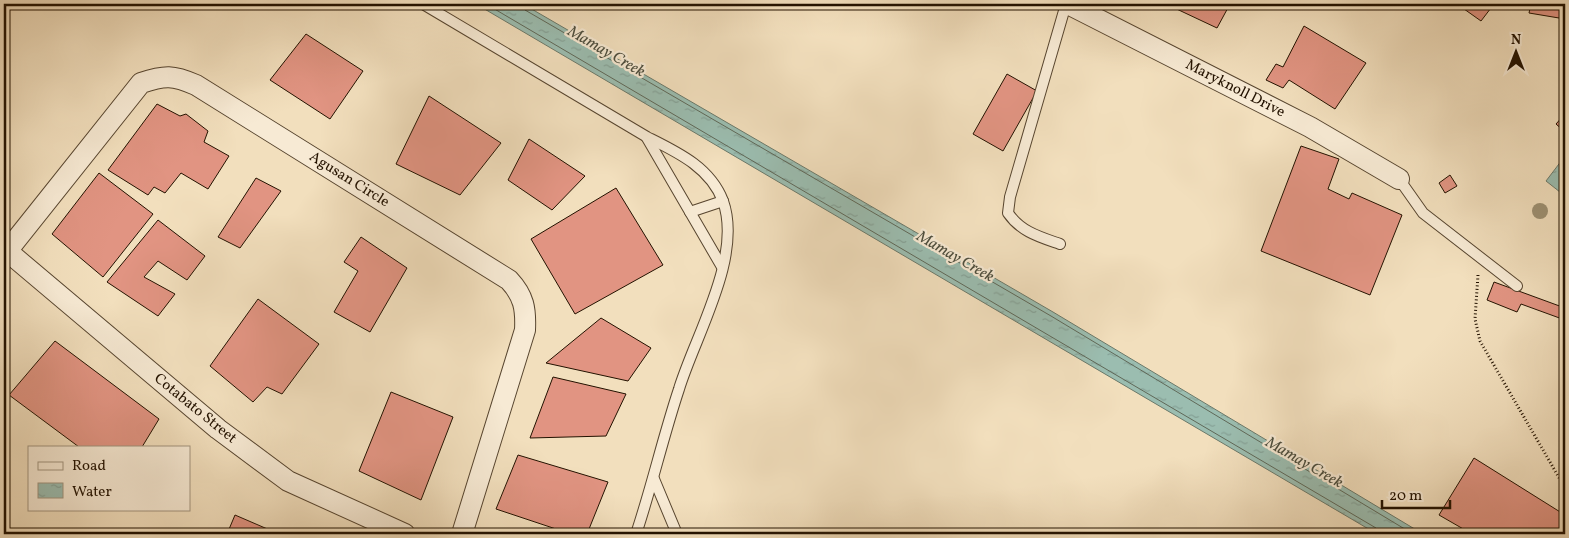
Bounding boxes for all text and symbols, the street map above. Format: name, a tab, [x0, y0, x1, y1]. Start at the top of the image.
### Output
water label: Mamay Creek	[562, 20, 649, 83]
north arrow	[1492, 28, 1542, 78]
text: N	[1511, 31, 1521, 50]
street label: Maryknoll Drive	[1181, 55, 1289, 123]
street label: Agusan Circle	[305, 147, 393, 213]
water label: Mamay Creek	[911, 225, 998, 288]
street label: Cotabato Street	[149, 369, 241, 449]
water label: Mamay Creek	[1260, 431, 1347, 494]
legend	[28, 446, 190, 510]
text: Road	[72, 456, 106, 477]
scale bar	[1382, 478, 1449, 510]
text: Water	[72, 482, 112, 503]
text: 20 m	[1389, 486, 1422, 507]

